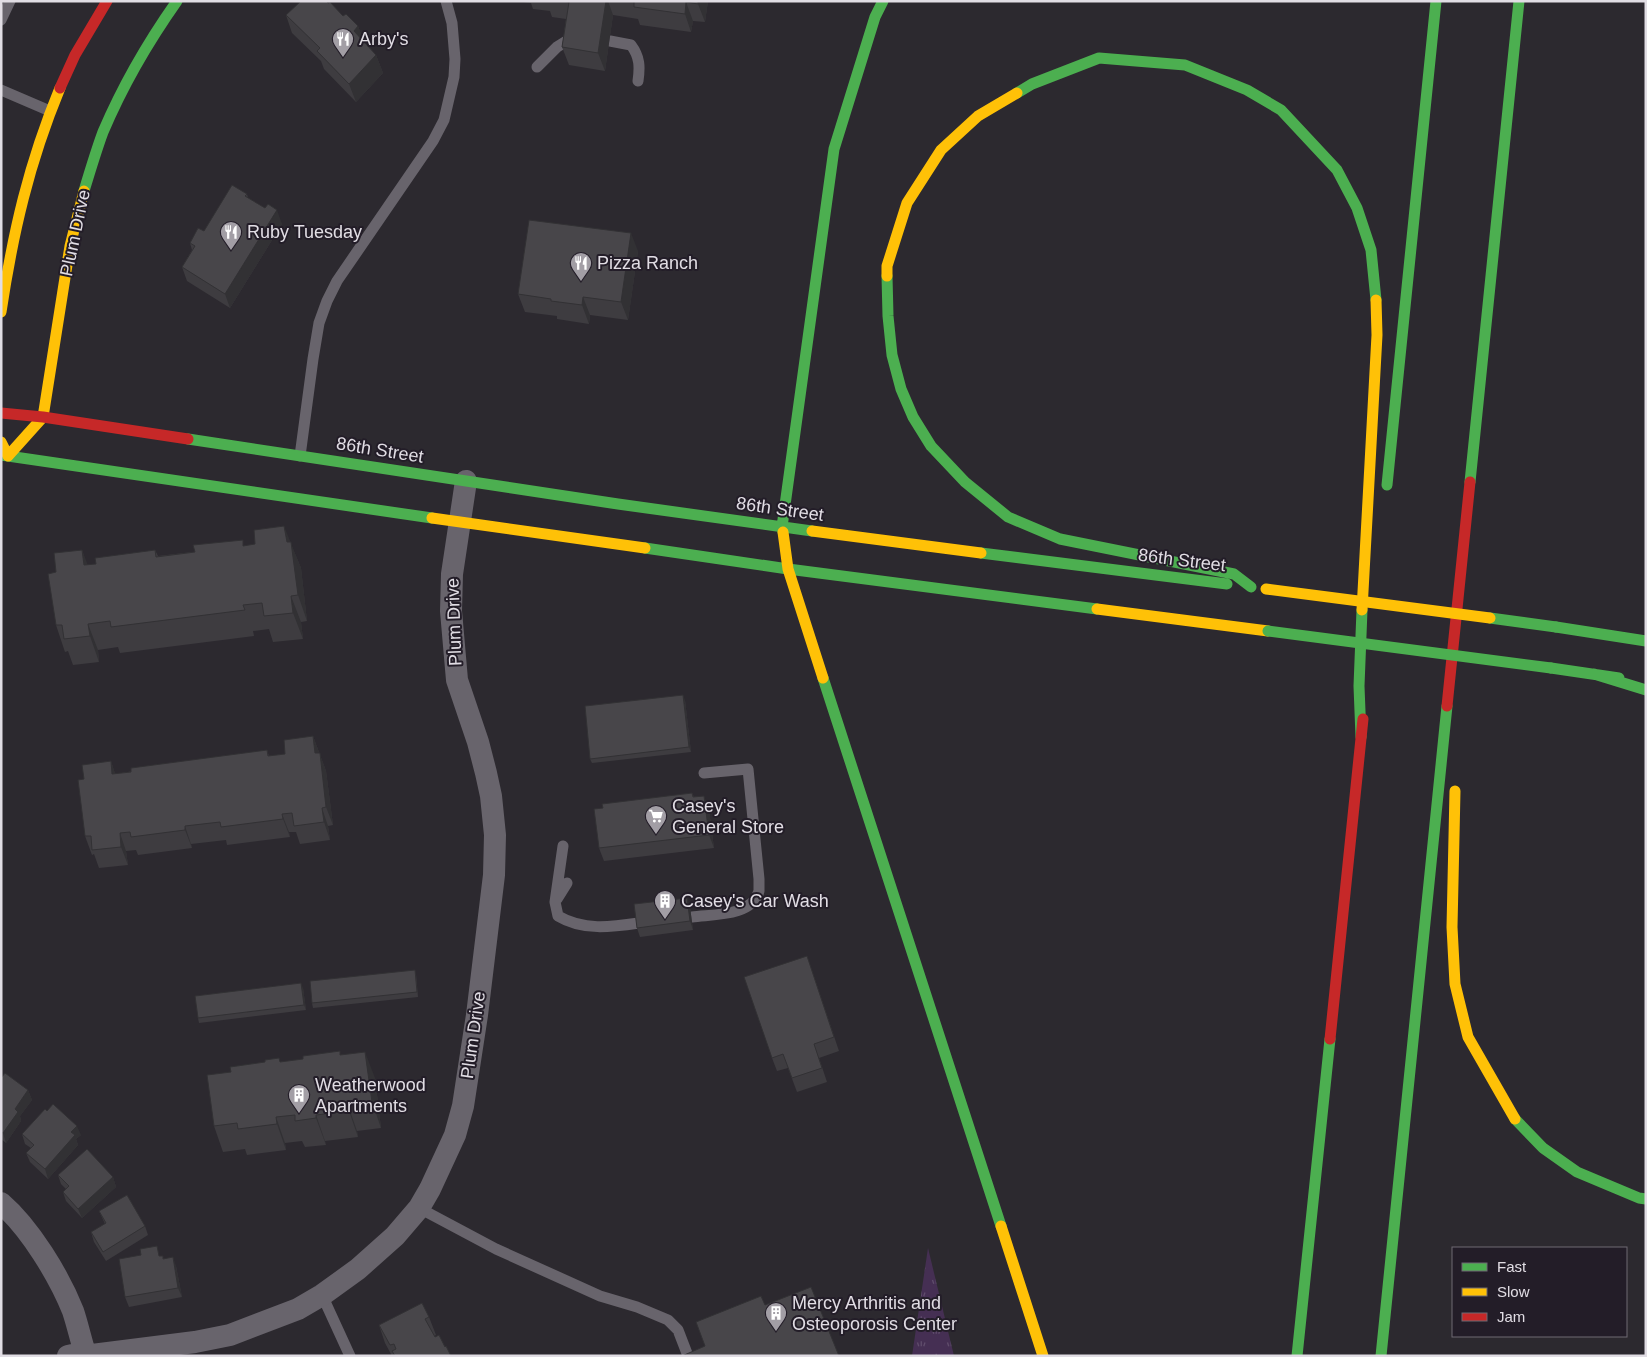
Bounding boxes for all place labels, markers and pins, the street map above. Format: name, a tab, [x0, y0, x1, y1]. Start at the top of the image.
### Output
restaurant icon: Arby's	[331, 27, 355, 58]
place label: Arby's	[359, 29, 408, 49]
restaurant icon: Ruby Tuesday	[219, 220, 243, 251]
place label: Ruby Tuesday	[247, 222, 362, 242]
restaurant icon: Pizza Ranch	[569, 251, 593, 282]
place label: Pizza Ranch	[597, 253, 698, 273]
place label: Casey's General Store	[672, 796, 784, 837]
supermarket icon: Casey's General Store	[644, 804, 668, 835]
building icon: Casey's Car Wash	[653, 889, 677, 920]
place label: Casey's Car Wash	[681, 891, 829, 911]
place label: Weatherwood Apartments	[315, 1075, 426, 1116]
building icon: Weatherwood Apartments	[287, 1083, 311, 1114]
place label: Mercy Arthritis and Osteoporosis Center	[792, 1293, 957, 1334]
building icon: Mercy Arthritis and Osteoporosis Center	[764, 1301, 788, 1332]

